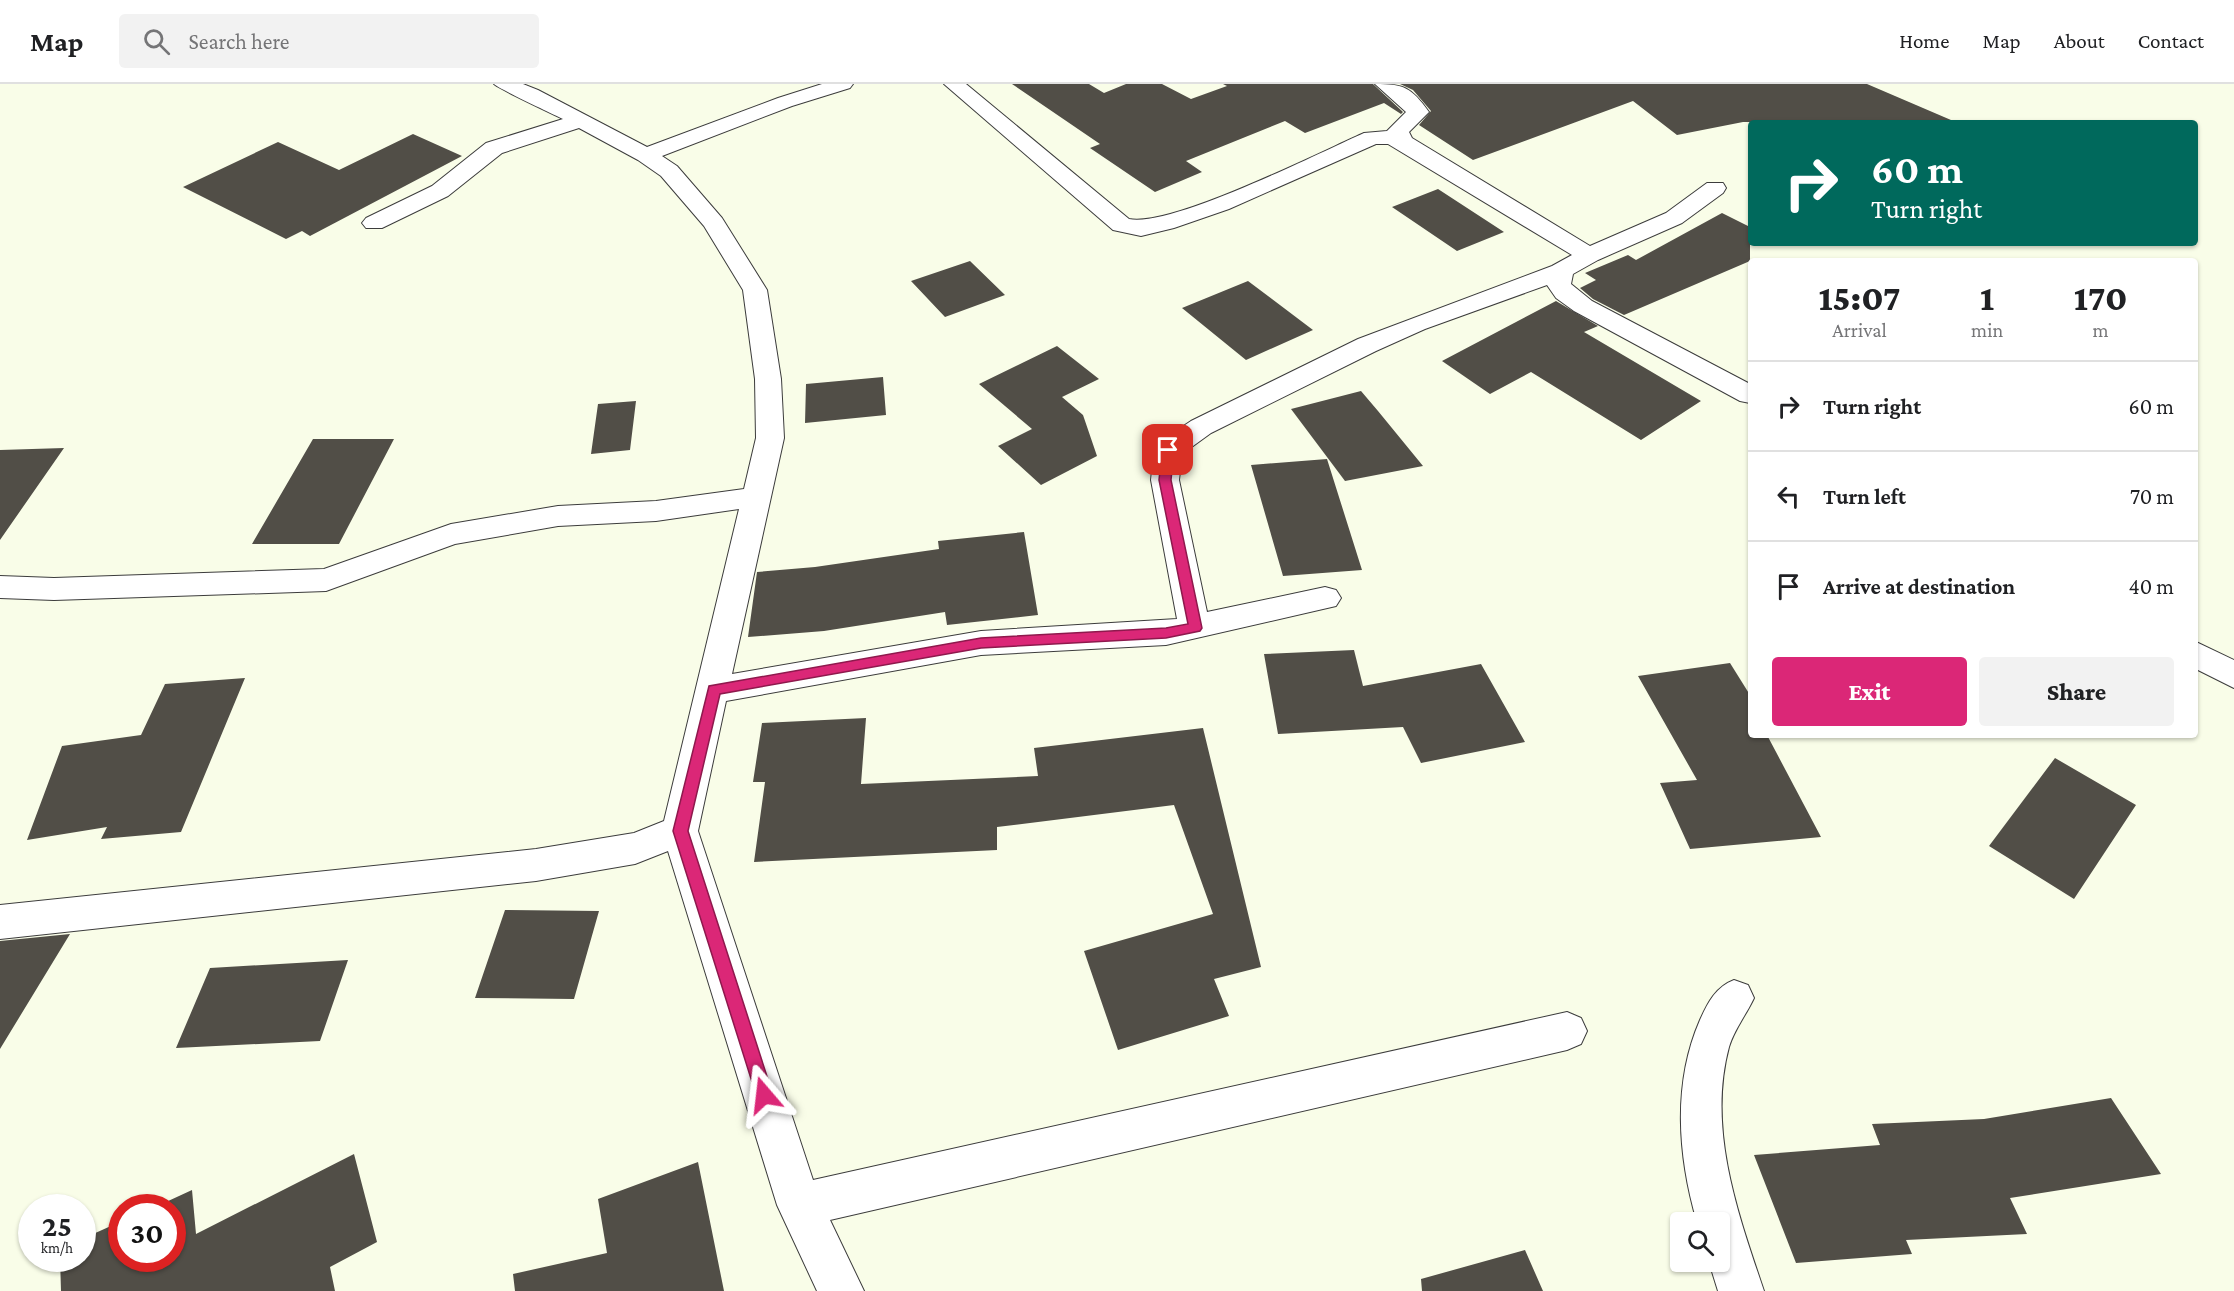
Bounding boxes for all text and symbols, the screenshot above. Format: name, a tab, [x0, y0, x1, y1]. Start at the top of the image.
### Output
search box	[119, 14, 539, 68]
icon: search	[140, 25, 173, 58]
text: Map	[30, 26, 83, 57]
text: Search here	[188, 29, 289, 54]
text: Home	[1899, 29, 1949, 53]
text: Map	[1982, 29, 2021, 53]
text: About	[2054, 29, 2105, 53]
text: Contact	[2138, 29, 2204, 53]
icon: right	[1772, 144, 1850, 222]
text: 60 m	[1871, 145, 1963, 192]
text: Turn right	[1871, 194, 1982, 224]
text: 15:07	[1819, 278, 1901, 318]
text: 1	[1980, 278, 1994, 318]
text: 170	[2074, 278, 2127, 318]
text: Arrival	[1832, 319, 1887, 341]
text: min	[1971, 319, 2003, 341]
text: m	[2093, 319, 2109, 341]
icon: right	[1772, 390, 1805, 423]
text: Turn right	[1823, 394, 1921, 419]
text: 60 m	[2129, 394, 2174, 419]
pin	[1142, 424, 1193, 475]
icon: arrive	[1151, 433, 1184, 466]
icon: left	[1772, 480, 1805, 513]
text: Turn left	[1823, 484, 1906, 509]
text: 70 m	[2130, 484, 2174, 509]
icon: arrive	[1772, 570, 1805, 603]
text: Arrive at destination	[1823, 574, 2015, 599]
text: 40 m	[2129, 574, 2174, 599]
button: Exit	[1772, 657, 1967, 726]
button: Share	[1979, 657, 2174, 726]
position arrow	[732, 1063, 796, 1127]
speed limit sign: 30	[108, 1194, 186, 1272]
text: 25	[42, 1209, 72, 1242]
map controls	[1670, 1212, 1730, 1272]
button: search	[1670, 1212, 1730, 1272]
text: km/h	[41, 1240, 73, 1256]

